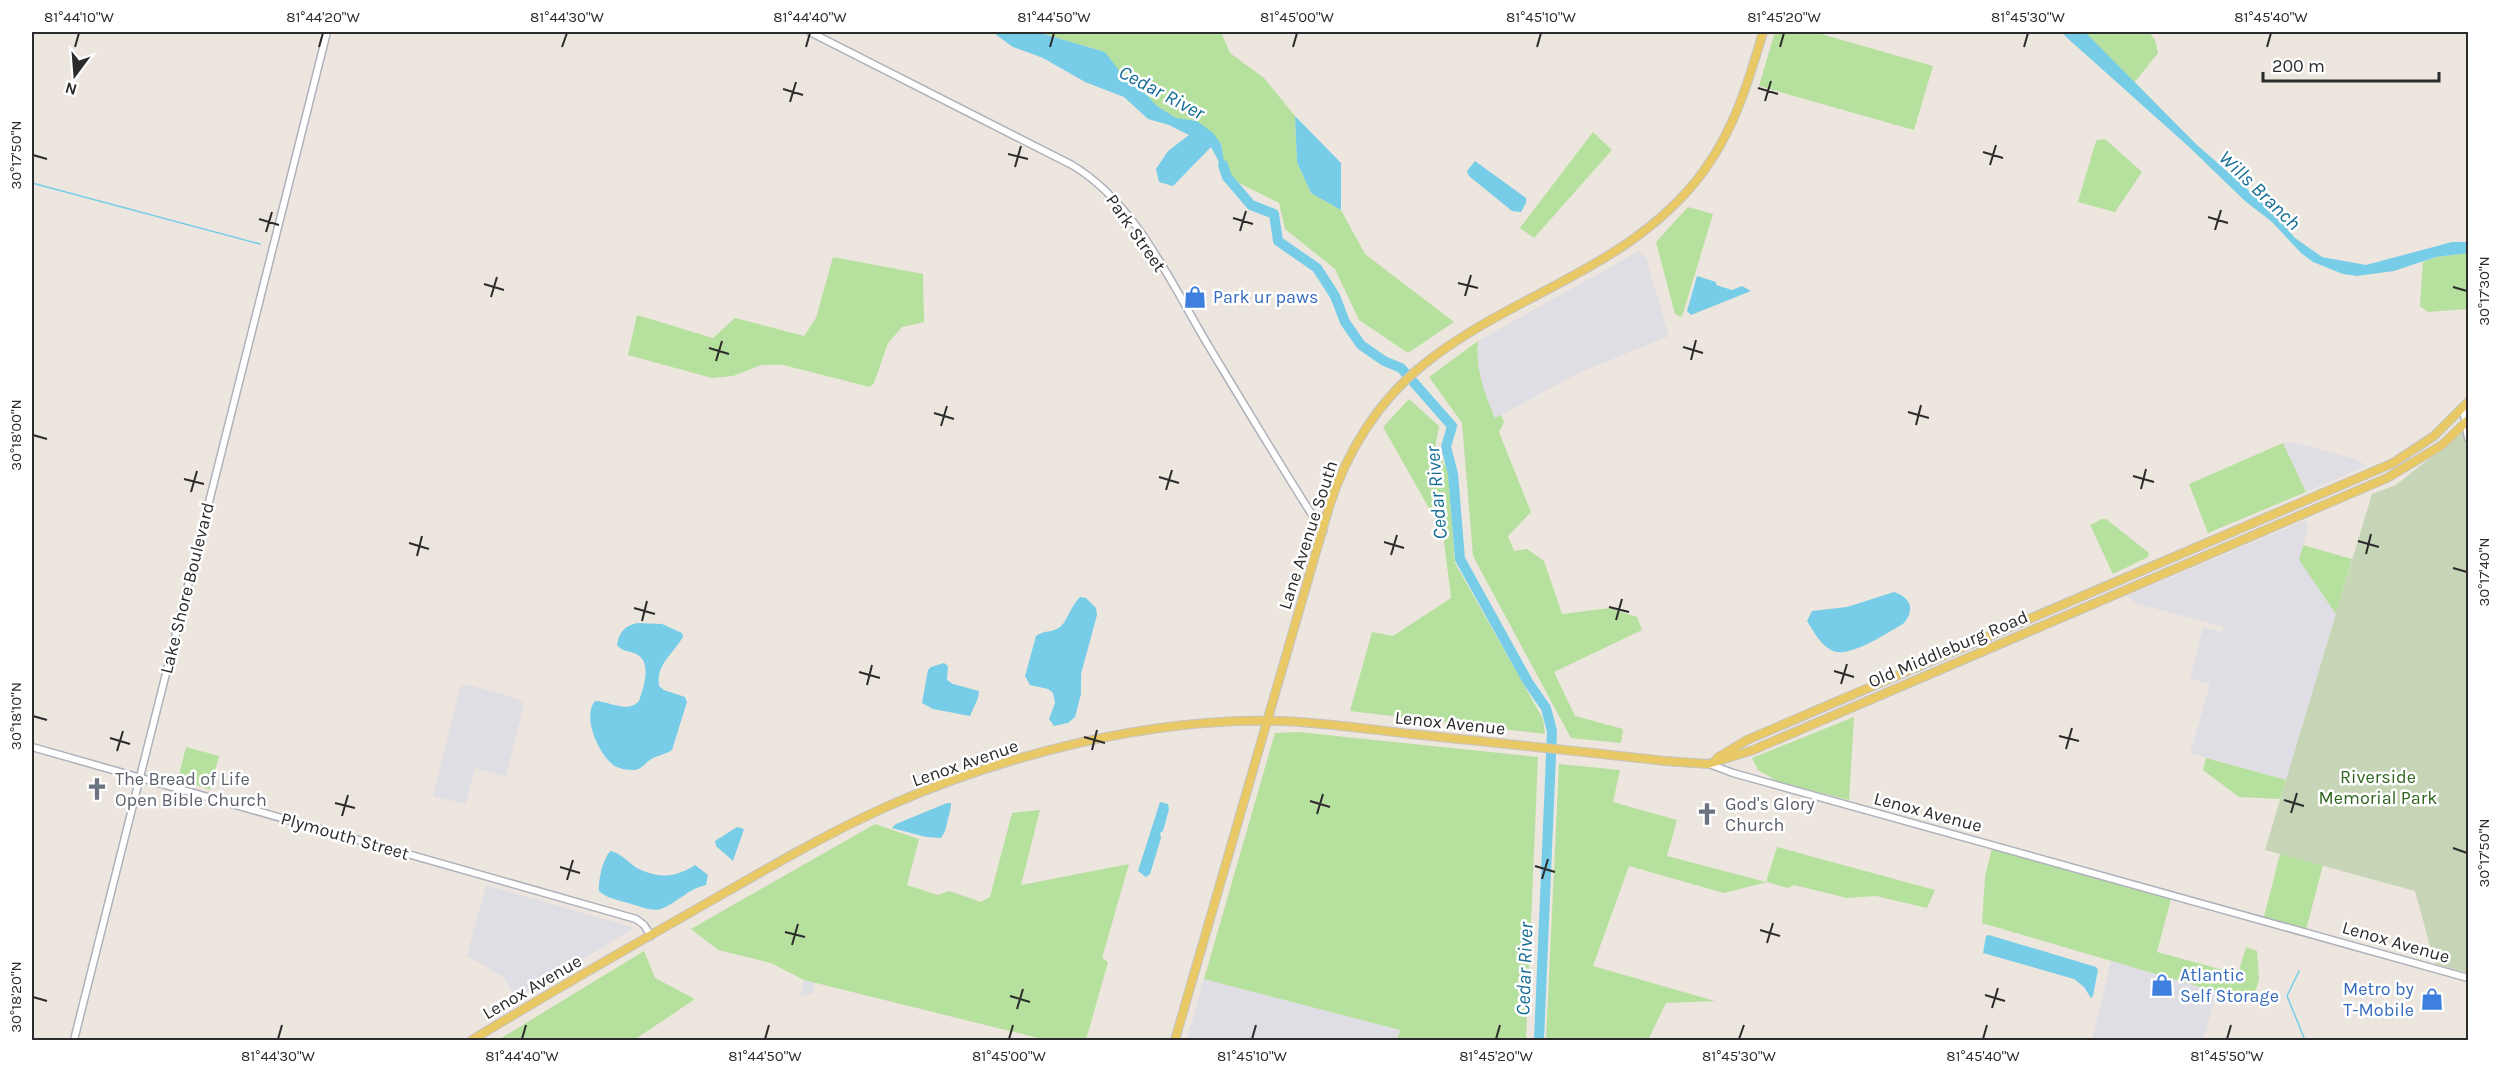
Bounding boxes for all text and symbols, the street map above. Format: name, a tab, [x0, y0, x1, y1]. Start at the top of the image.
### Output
text: 81°44'10"W	[44, 8, 115, 26]
text: 81°44'20"W	[286, 8, 360, 26]
text: 81°44'30"W	[530, 8, 604, 26]
text: 81°44'40"W	[773, 8, 847, 26]
text: 81°44'50"W	[1017, 8, 1091, 26]
text: 81°45'00"W	[1260, 8, 1335, 26]
text: 81°45'10"W	[1506, 8, 1577, 26]
text: 81°45'20"W	[1747, 8, 1821, 26]
text: 81°45'30"W	[1991, 8, 2066, 26]
text: 81°45'40"W	[2234, 8, 2308, 26]
north arrow	[45, 45, 105, 105]
scale bar	[2263, 45, 2438, 83]
text: 200 m	[2272, 55, 2325, 77]
water label: Cedar River	[1115, 60, 1210, 125]
text: N	[63, 78, 79, 100]
text: 30°17'50"N	[7, 120, 25, 190]
water label: Wills Branch	[2214, 146, 2305, 235]
street label: Park Street	[1101, 190, 1171, 276]
text: 30°17'30"N	[2475, 256, 2493, 326]
shop icon: Park ur paws	[1182, 284, 1208, 310]
place label: Park ur paws	[1213, 286, 1318, 308]
text: 30°18'00"N	[7, 399, 25, 471]
water label: Cedar River	[1421, 444, 1452, 541]
street label: Lane Avenue South	[1274, 458, 1342, 612]
street label: Lake Shore Boulevard	[155, 500, 219, 676]
text: 30°17'40"N	[2475, 537, 2493, 607]
street label: Old Middleburg Road	[1865, 605, 2031, 693]
text: 30°18'10"N	[7, 682, 25, 750]
street label: Lenox Avenue	[1394, 706, 1506, 740]
street label: Lenox Avenue	[909, 735, 1021, 791]
park label: Riverside Memorial Park	[2319, 766, 2437, 809]
place label: The Bread of Life Open Bible Church	[115, 768, 267, 811]
church icon: The Bread of Life Open Bible Church	[84, 776, 110, 802]
street label: Lenox Avenue	[1871, 787, 1985, 837]
place label: God's Glory Church	[1725, 793, 1815, 836]
church icon: God's Glory Church	[1694, 801, 1720, 827]
street label: Plymouth Street	[278, 807, 412, 865]
text: 30°17'50"N	[2475, 818, 2493, 888]
street label: Lenox Avenue	[2340, 916, 2452, 968]
water label: Cedar River	[1511, 921, 1538, 1016]
street label: Lenox Avenue	[478, 950, 586, 1024]
text: 30°18'20"N	[7, 961, 25, 1033]
place label: Atlantic Self Storage	[2180, 964, 2279, 1007]
shop icon: Atlantic Self Storage	[2149, 972, 2175, 998]
place label: Metro by T-Mobile	[2343, 978, 2415, 1021]
shop icon: Metro by T-Mobile	[2419, 986, 2445, 1012]
text: 81°44'30"W	[241, 1047, 315, 1065]
text: 81°44'40"W	[485, 1047, 559, 1065]
text: 81°44'50"W	[728, 1047, 802, 1065]
text: 81°45'00"W	[972, 1047, 1047, 1065]
text: 81°45'10"W	[1217, 1047, 1288, 1065]
text: 81°45'20"W	[1459, 1047, 1533, 1065]
text: 81°45'30"W	[1702, 1047, 1777, 1065]
text: 81°45'40"W	[1946, 1047, 2020, 1065]
text: 81°45'50"W	[2190, 1047, 2264, 1065]

